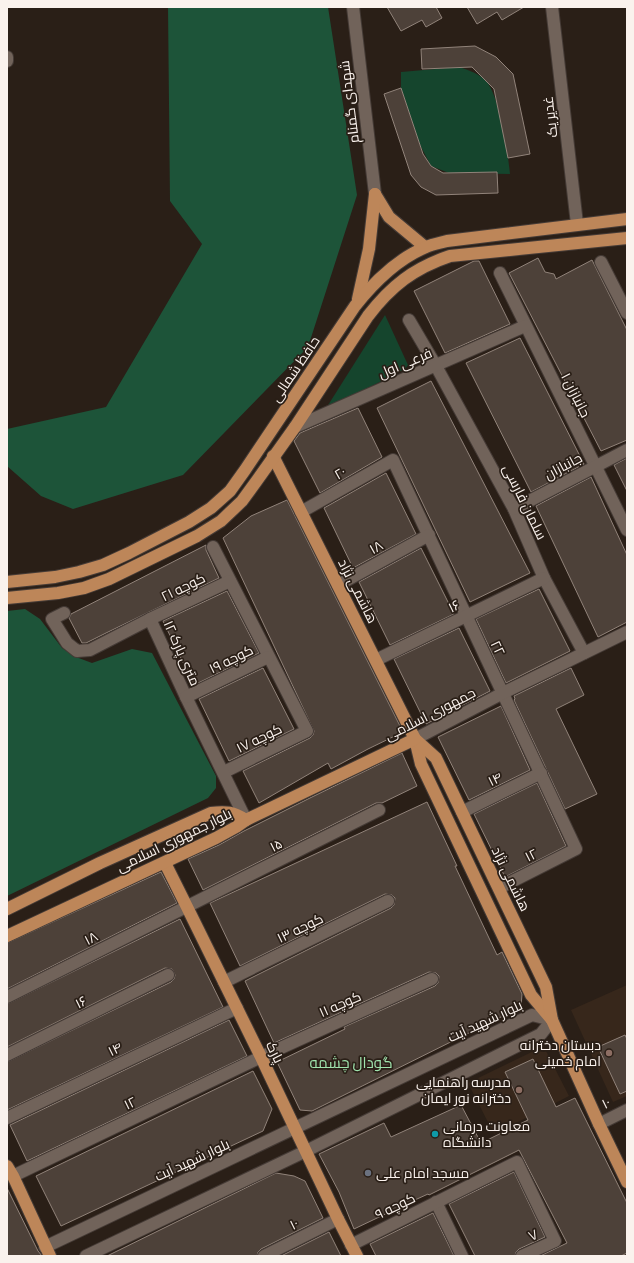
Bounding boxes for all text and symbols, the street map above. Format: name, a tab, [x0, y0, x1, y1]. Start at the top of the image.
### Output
street label: شهدای گمنام	[333, 59, 364, 145]
street label: غدیر یک	[537, 95, 561, 139]
street label: حافظ شمالی	[265, 331, 324, 405]
street label: فرعی اول	[375, 342, 435, 382]
street label: جانبازان ۱	[557, 369, 597, 420]
street label: جانبازان	[540, 447, 585, 483]
street label: سلمان فارسی	[499, 460, 553, 543]
street label: ۲۰	[330, 461, 349, 484]
street label: ۱۸	[365, 534, 386, 558]
street label: هاشمی نژاد	[334, 555, 384, 626]
street label: کوچه ۲۱	[157, 567, 209, 606]
street label: ۱۶	[444, 594, 463, 617]
street label: ۱۲ متری پارک	[159, 617, 206, 689]
street label: ۲۲	[487, 637, 511, 658]
street label: کوچه ۱۹	[205, 639, 257, 678]
street label: جمهوری اسلامی	[381, 682, 478, 745]
street label: کوچه ۱۷	[232, 717, 285, 758]
street label: ۱۴	[484, 766, 505, 790]
street label: بلوار جمهوری اسلامی	[113, 802, 235, 876]
street label: ۱۵	[266, 832, 285, 856]
street label: هاشمی نژاد	[488, 843, 536, 914]
street label: ۱۲	[521, 843, 540, 866]
street label: کوچه ۱۳	[273, 907, 327, 948]
street label: ۱۸	[80, 925, 101, 949]
street label: کوچه ۱۱	[315, 985, 364, 1022]
street label: ۱۶	[71, 990, 90, 1013]
street label: بلوار شهید آیت	[444, 994, 525, 1046]
place label: دبستان دخترانه امام خمینی	[520, 1034, 601, 1071]
street label: ۱۴	[104, 1036, 125, 1060]
street label: پارک	[261, 1037, 290, 1067]
marker: دبستان دخترانه امام خمینی	[604, 1048, 614, 1058]
district label: گودال چشمه	[309, 1050, 393, 1073]
place label: مدرسه راهنمایی دخترانه نور ایمان	[416, 1071, 511, 1107]
marker: مدرسه راهنمایی دخترانه نور ایمان	[514, 1085, 524, 1095]
street label: ۱۲	[120, 1091, 139, 1114]
street label: ۱۰	[598, 1091, 613, 1113]
place label: معاونت درمانی دانشگاه	[443, 1115, 530, 1151]
marker: معاونت درمانی دانشگاه	[430, 1129, 440, 1139]
street label: بلوار شهید آیت	[151, 1133, 232, 1185]
place label: مسجد امام علی	[376, 1162, 469, 1183]
marker: مسجد امام علی	[363, 1168, 373, 1178]
street label: کوچه ۹	[371, 1187, 419, 1224]
street label: ۱۰	[286, 1212, 301, 1234]
street label: ۷	[525, 1223, 541, 1245]

